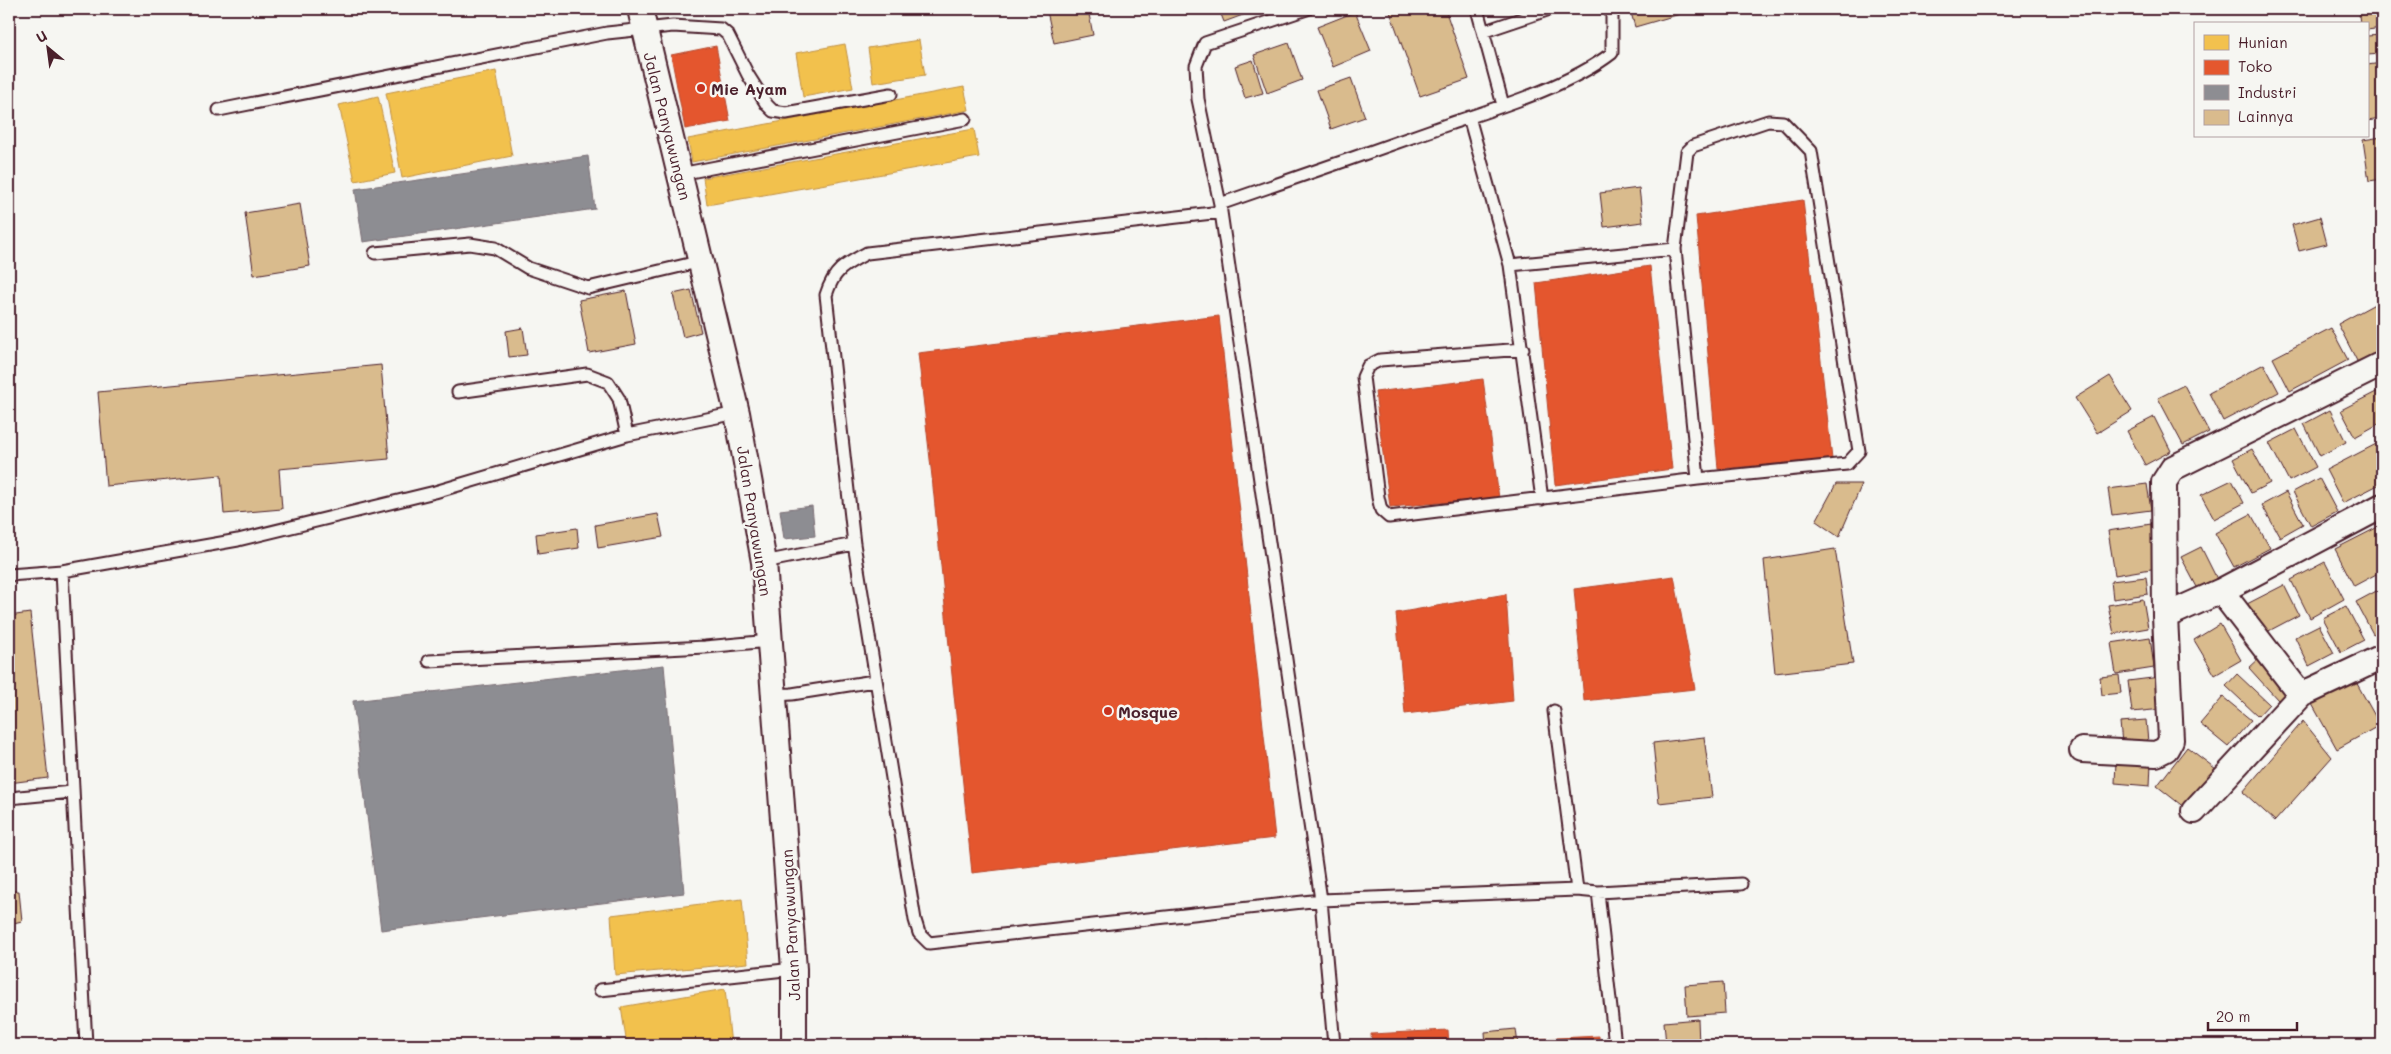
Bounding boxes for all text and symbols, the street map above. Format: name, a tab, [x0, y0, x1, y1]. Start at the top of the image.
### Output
north arrow	[22, 22, 72, 72]
legend	[2194, 22, 2368, 138]
text: U	[33, 25, 50, 47]
text: Hunian	[2238, 32, 2287, 52]
street label: Jalan Panyawungan	[639, 50, 697, 202]
text: Toko	[2238, 56, 2272, 76]
place label: Mie Ayam	[711, 78, 787, 99]
marker: Mie Ayam	[695, 82, 707, 94]
text: Industri	[2238, 82, 2297, 102]
text: Lainnya	[2238, 106, 2294, 126]
street label: Jalan Panyawungan	[733, 444, 777, 598]
place label: Mosque	[1118, 701, 1178, 722]
marker: Mosque	[1102, 705, 1114, 717]
street label: Jalan Panyawungan	[776, 849, 804, 1001]
scale bar	[2208, 999, 2297, 1031]
text: 20 m	[2216, 1006, 2250, 1026]

